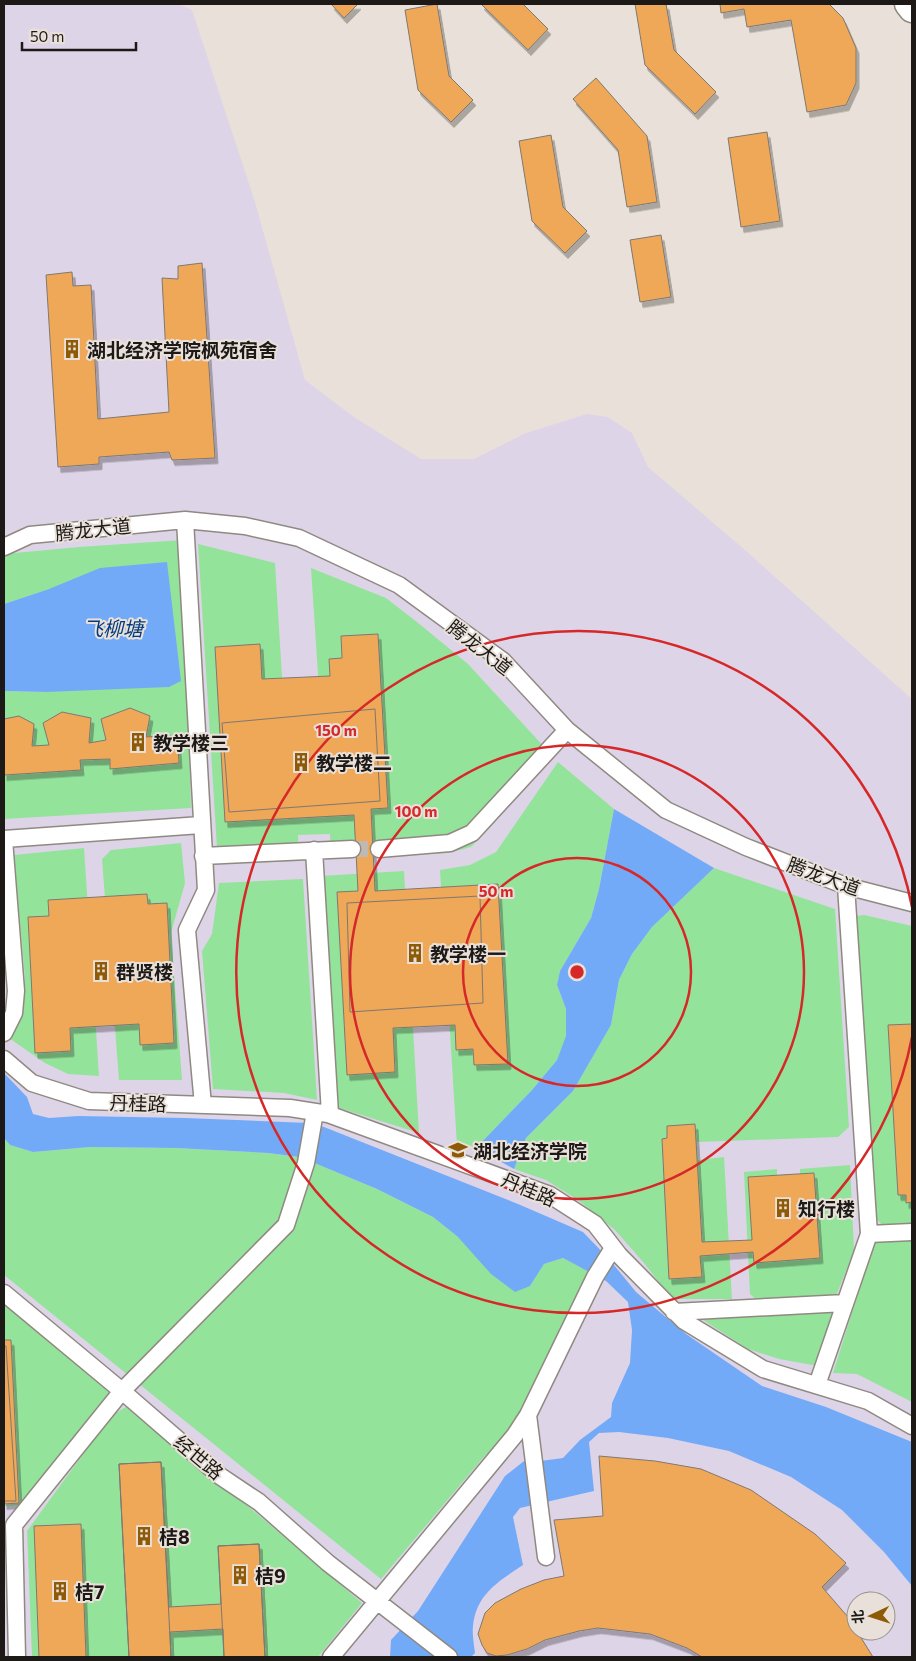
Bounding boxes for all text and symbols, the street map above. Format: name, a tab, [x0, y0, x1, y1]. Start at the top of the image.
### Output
scale bar	[22, 20, 136, 52]
text: 50 m	[30, 27, 64, 45]
building icon: 湖北经济学院枫苑宿舍	[61, 338, 83, 360]
place label: 湖北经济学院枫苑宿舍	[87, 338, 277, 361]
street label: 腾龙大道	[54, 514, 132, 544]
street label: 腾龙大道	[443, 615, 517, 679]
water label: 飞柳塘	[83, 616, 146, 640]
text: 150 m	[315, 721, 357, 739]
building icon: 教学楼三	[127, 731, 149, 753]
place label: 教学楼三	[153, 731, 229, 754]
building icon: 教学楼二	[290, 751, 312, 773]
place label: 教学楼二	[316, 751, 392, 774]
text: 100 m	[395, 802, 437, 820]
street label: 腾龙大道	[784, 852, 864, 900]
text: 50 m	[479, 882, 513, 900]
building icon: 教学楼一	[404, 942, 426, 964]
place label: 教学楼一	[430, 942, 506, 965]
building icon: 群贤楼	[90, 960, 112, 982]
place label: 群贤楼	[116, 960, 173, 983]
centre of rings	[568, 963, 586, 981]
street label: 丹桂路	[109, 1091, 167, 1115]
school or university icon: 湖北经济学院	[447, 1139, 469, 1161]
place label: 湖北经济学院	[473, 1139, 587, 1162]
street label: 丹桂路	[498, 1167, 560, 1211]
building icon: 知行楼	[772, 1197, 794, 1219]
place label: 知行楼	[798, 1197, 855, 1220]
street label: 经世路	[170, 1430, 228, 1484]
building icon: 桔8	[133, 1525, 155, 1547]
place label: 桔8	[159, 1525, 190, 1548]
building icon: 桔9	[229, 1564, 251, 1586]
place label: 桔9	[255, 1564, 286, 1587]
building icon: 桔7	[49, 1580, 71, 1602]
place label: 桔7	[75, 1580, 104, 1603]
north arrow	[846, 1591, 896, 1641]
text: 北	[849, 1609, 867, 1625]

